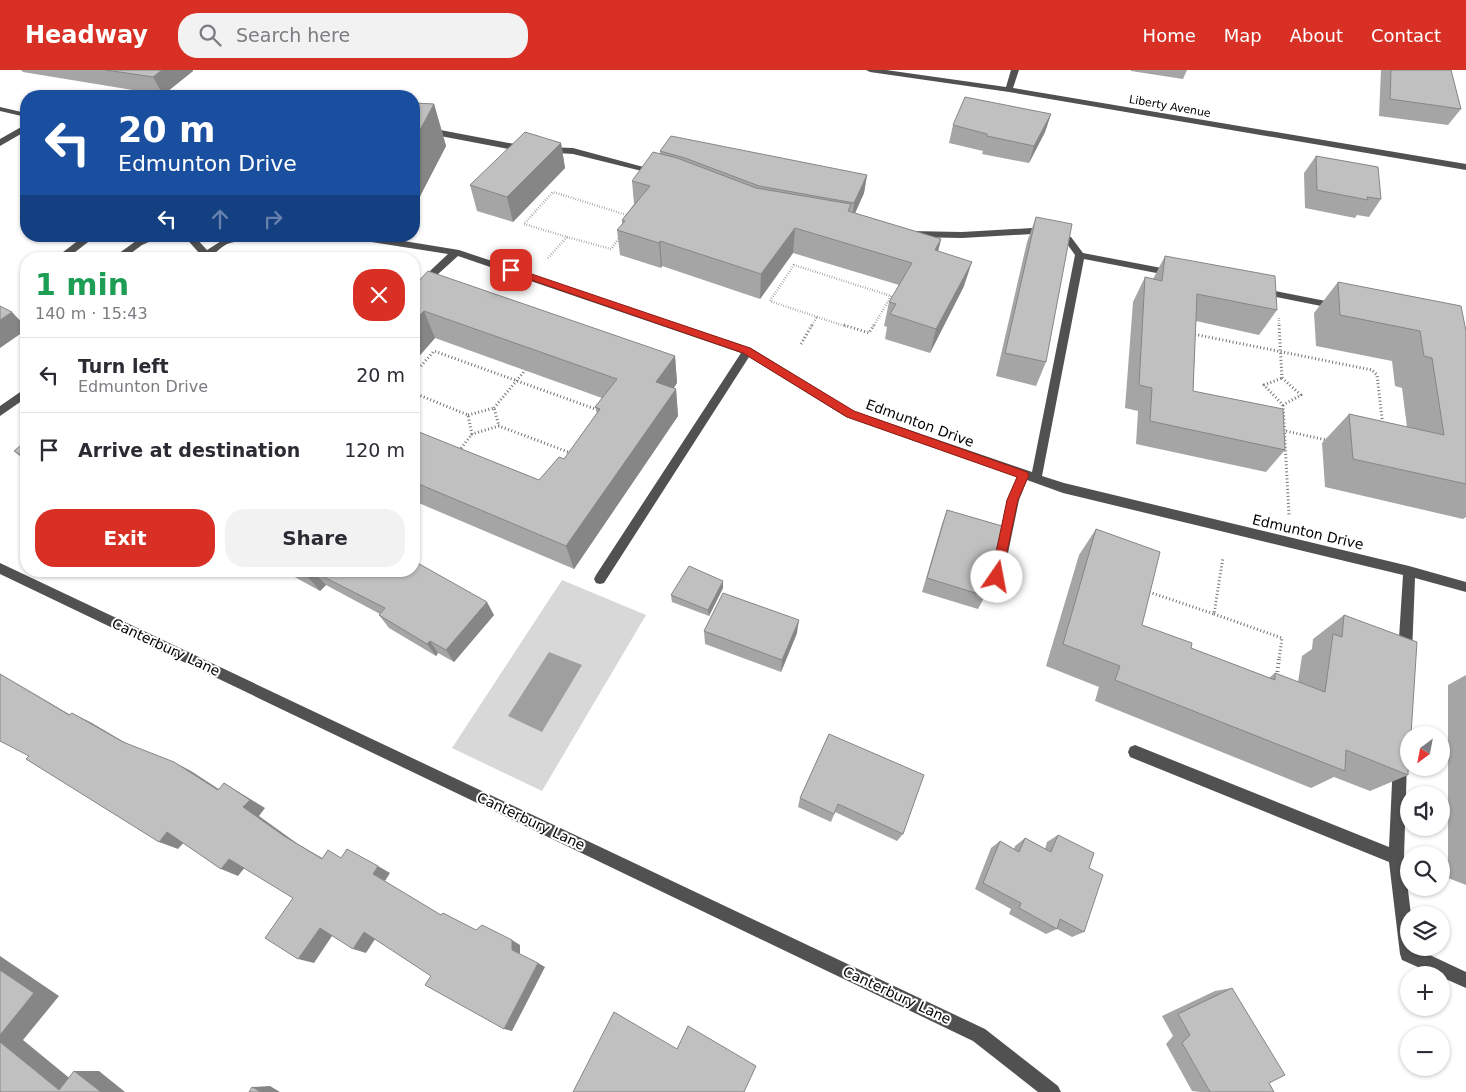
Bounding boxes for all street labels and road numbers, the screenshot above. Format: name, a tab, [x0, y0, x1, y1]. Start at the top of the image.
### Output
street label: Liberty Avenue	[1128, 93, 1212, 120]
street label: Edmunton Drive	[864, 396, 976, 450]
street label: Edmunton Drive	[1251, 511, 1365, 553]
street label: Canterbury Lane	[110, 615, 222, 679]
street label: Canterbury Lane	[475, 789, 587, 853]
street label: Canterbury Lane	[841, 963, 953, 1027]

